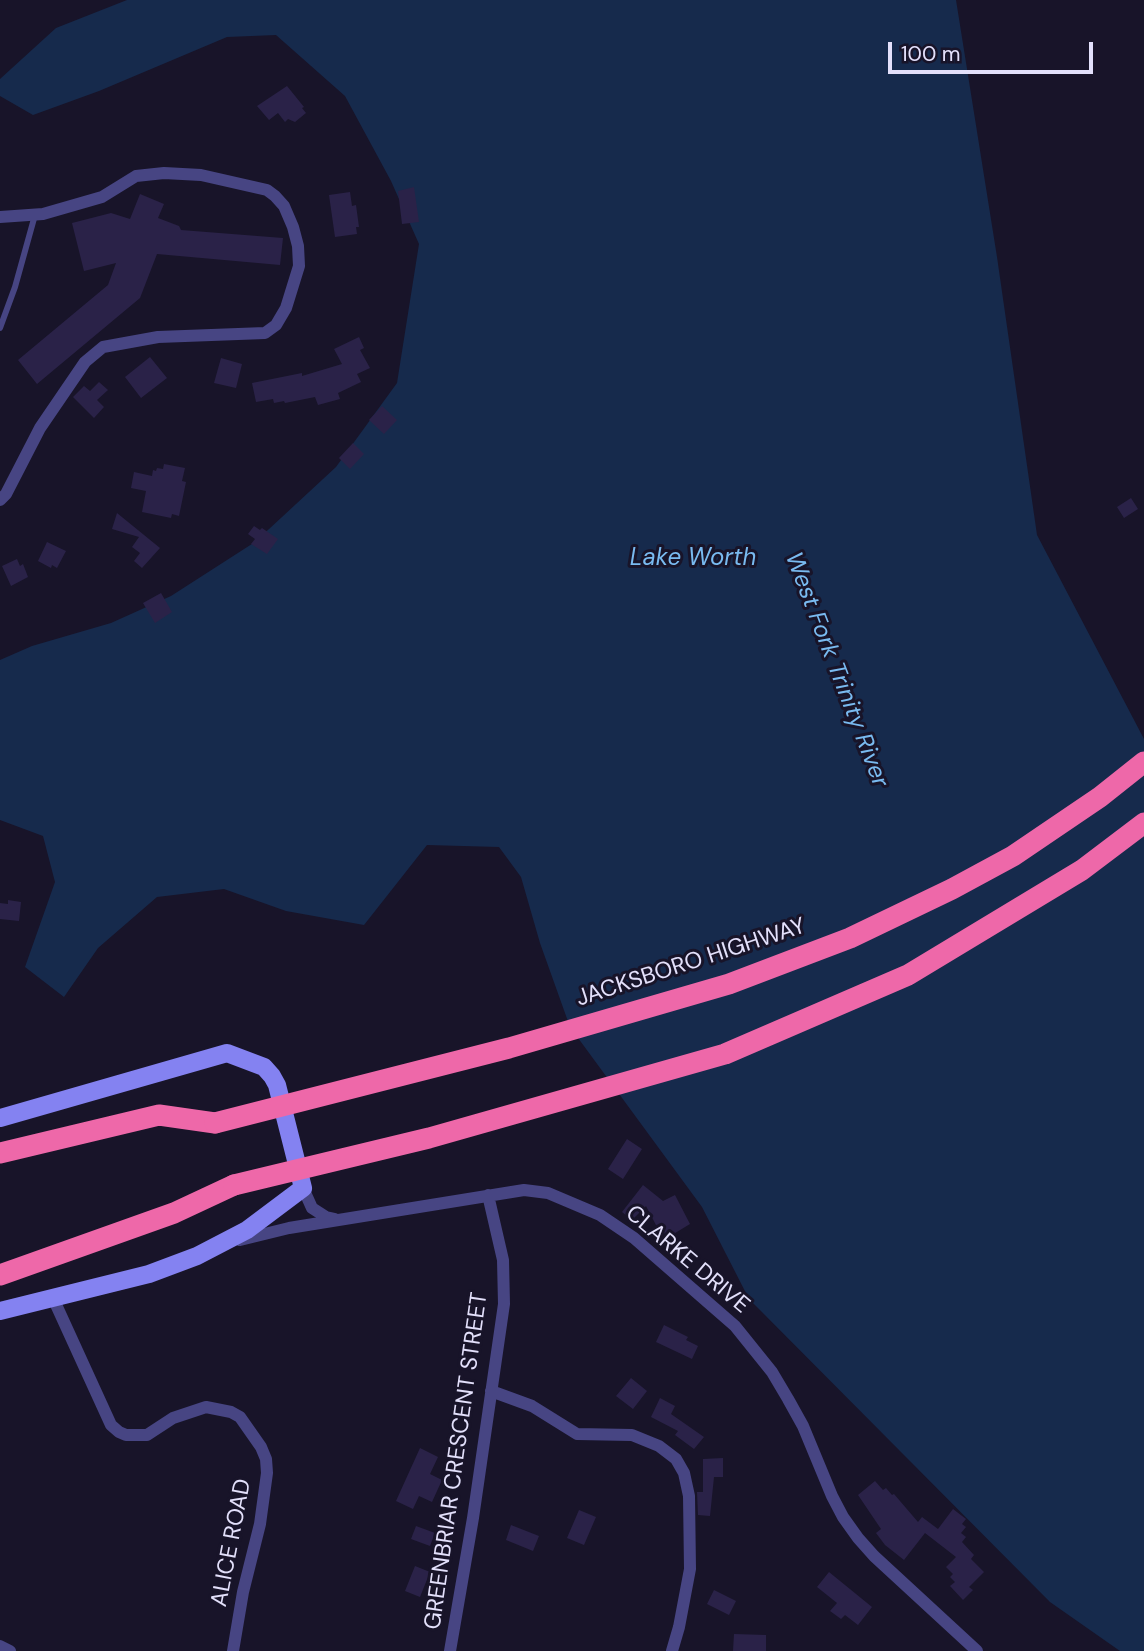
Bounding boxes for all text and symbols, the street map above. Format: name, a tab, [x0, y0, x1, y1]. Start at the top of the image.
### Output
scale bar	[892, 28, 1097, 72]
text: 100 m	[901, 40, 961, 68]
water label: Lake Worth	[630, 545, 756, 573]
water label: West Fork Trinity River	[778, 548, 894, 792]
street label: JACKSBORO HIGHWAY	[573, 913, 809, 1013]
street label: CLARKE DRIVE	[619, 1200, 755, 1320]
street label: GREENBRIAR CRESCENT STREET	[420, 1291, 494, 1631]
street label: ALICE ROAD	[206, 1477, 258, 1609]

